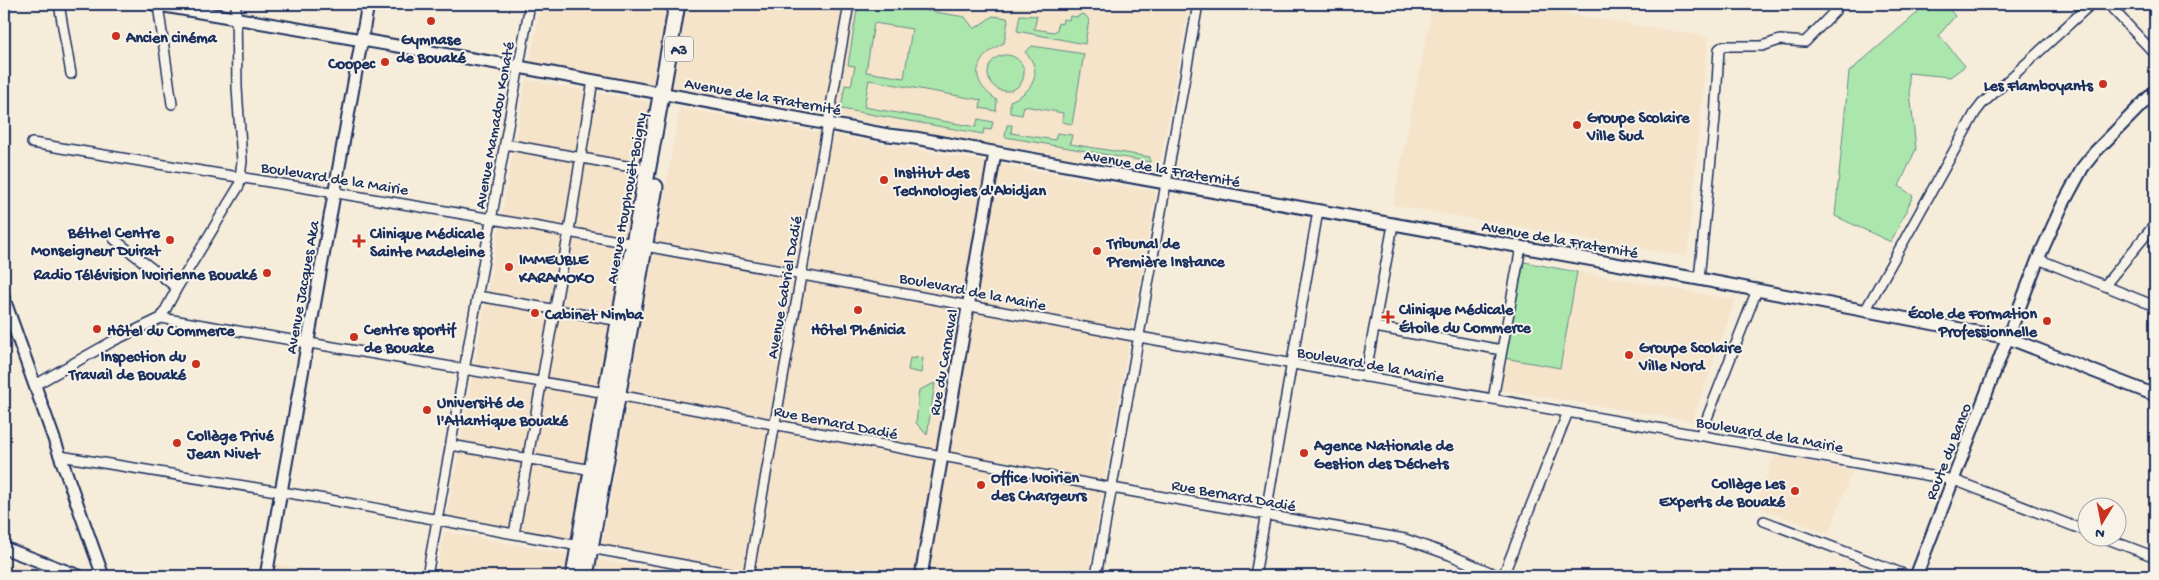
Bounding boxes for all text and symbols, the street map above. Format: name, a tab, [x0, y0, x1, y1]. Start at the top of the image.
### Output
marker: Gymnase de Bouaké	[425, 15, 437, 27]
marker: Ancien cinéma	[110, 30, 122, 42]
place label: Ancien cinéma	[125, 30, 218, 49]
place label: Gymnase de Bouaké	[396, 32, 467, 69]
road number: A3	[665, 36, 693, 62]
street label: Avenue Mamadou Konaté	[472, 40, 521, 211]
place label: Coopec	[327, 56, 377, 75]
marker: Coopec	[379, 56, 391, 68]
street label: Avenue de la Fraternité	[683, 75, 843, 122]
place label: Les Flamboyants	[1984, 78, 2094, 97]
marker: Les Flamboyants	[2097, 78, 2109, 90]
place label: Groupe Scolaire Ville Sud	[1586, 110, 1690, 147]
street label: Avenue Houphouët-Boigny	[604, 111, 653, 286]
marker: Groupe Scolaire Ville Sud	[1571, 119, 1583, 131]
street label: Avenue de la Fraternité	[1082, 147, 1242, 194]
street label: Boulevard de la Mairie	[258, 159, 410, 202]
place label: Institut des Technologies d'Abidjan	[892, 165, 1046, 202]
marker: Institut des Technologies d'Abidjan	[878, 174, 890, 186]
street label: Avenue Gabriel Dadié	[765, 214, 808, 360]
street label: Avenue Jacques Aka	[283, 218, 326, 356]
street label: Avenue de la Fraternité	[1480, 218, 1640, 265]
place label: Béthel Centre Monseigneur Duirat	[31, 225, 161, 262]
place label: Clinique Médicale Sainte Madeleine	[369, 226, 485, 263]
marker: Béthel Centre Monseigneur Duirat	[164, 234, 176, 246]
marker: Clinique Médicale Sainte Madeleine	[352, 234, 366, 248]
place label: Tribunal de Première Instance	[1105, 236, 1225, 273]
marker: Tribunal de Première Instance	[1091, 245, 1103, 257]
place label: IMMEUBLE KARAMOKO	[518, 252, 595, 289]
marker: IMMEUBLE KARAMOKO	[503, 261, 515, 273]
place label: Radio Télévision Ivoirienne Bouaké	[32, 267, 258, 286]
marker: Radio Télévision Ivoirienne Bouaké	[261, 267, 273, 279]
street label: Boulevard de la Mairie	[896, 270, 1048, 317]
place label: Clinique Médicale Étoile du Commerce	[1398, 302, 1532, 339]
marker: Hôtel Phénicia	[852, 304, 864, 316]
place label: École de Formation Professionnelle	[1908, 305, 2038, 343]
marker: Cabinet Nimba	[529, 307, 541, 319]
place label: Cabinet Nimba	[544, 307, 644, 326]
street label: Rue du Carnaval	[927, 308, 964, 417]
marker: Clinique Médicale Étoile du Commerce	[1381, 310, 1395, 324]
marker: École de Formation Professionnelle	[2041, 315, 2053, 327]
place label: Centre sportif de Bouake	[363, 321, 458, 359]
place label: Hôtel Phénicia	[811, 322, 906, 341]
marker: Hôtel du Commerce	[91, 323, 103, 335]
place label: Hôtel du Commerce	[107, 323, 235, 342]
marker: Centre sportif de Bouake	[348, 331, 360, 343]
place label: Groupe Scolaire Ville Nord	[1638, 340, 1742, 377]
street label: Boulevard de la Mairie	[1294, 344, 1446, 389]
place label: Inspection du Travail de Bouaké	[67, 349, 187, 386]
marker: Groupe Scolaire Ville Nord	[1623, 349, 1635, 361]
marker: Inspection du Travail de Bouaké	[190, 358, 202, 370]
place label: Université de l'Atlantique Bouaké	[436, 395, 569, 432]
street label: Route du Banco	[1923, 401, 1977, 503]
street label: Rue Bernard Dadié	[772, 403, 900, 446]
marker: Université de l'Atlantique Bouaké	[421, 404, 433, 416]
street label: Boulevard de la Mairie	[1693, 414, 1845, 459]
place label: Collège Privé Jean Nivet	[186, 428, 274, 465]
marker: Collège Privé Jean Nivet	[171, 437, 183, 449]
place label: Agence Nationale de Gestion des Déchets	[1313, 438, 1454, 475]
marker: Agence Nationale de Gestion des Déchets	[1298, 447, 1310, 459]
place label: Office Ivoirien des Chargeurs	[991, 469, 1088, 507]
place label: Collège Les Experts de Bouaké	[1659, 476, 1786, 513]
street label: Rue Bernard Dadié	[1170, 477, 1298, 518]
marker: Office Ivoirien des Chargeurs	[975, 479, 987, 491]
marker: Collège Les Experts de Bouaké	[1789, 485, 1801, 497]
north arrow	[2076, 498, 2126, 548]
text: N	[2094, 523, 2106, 542]

